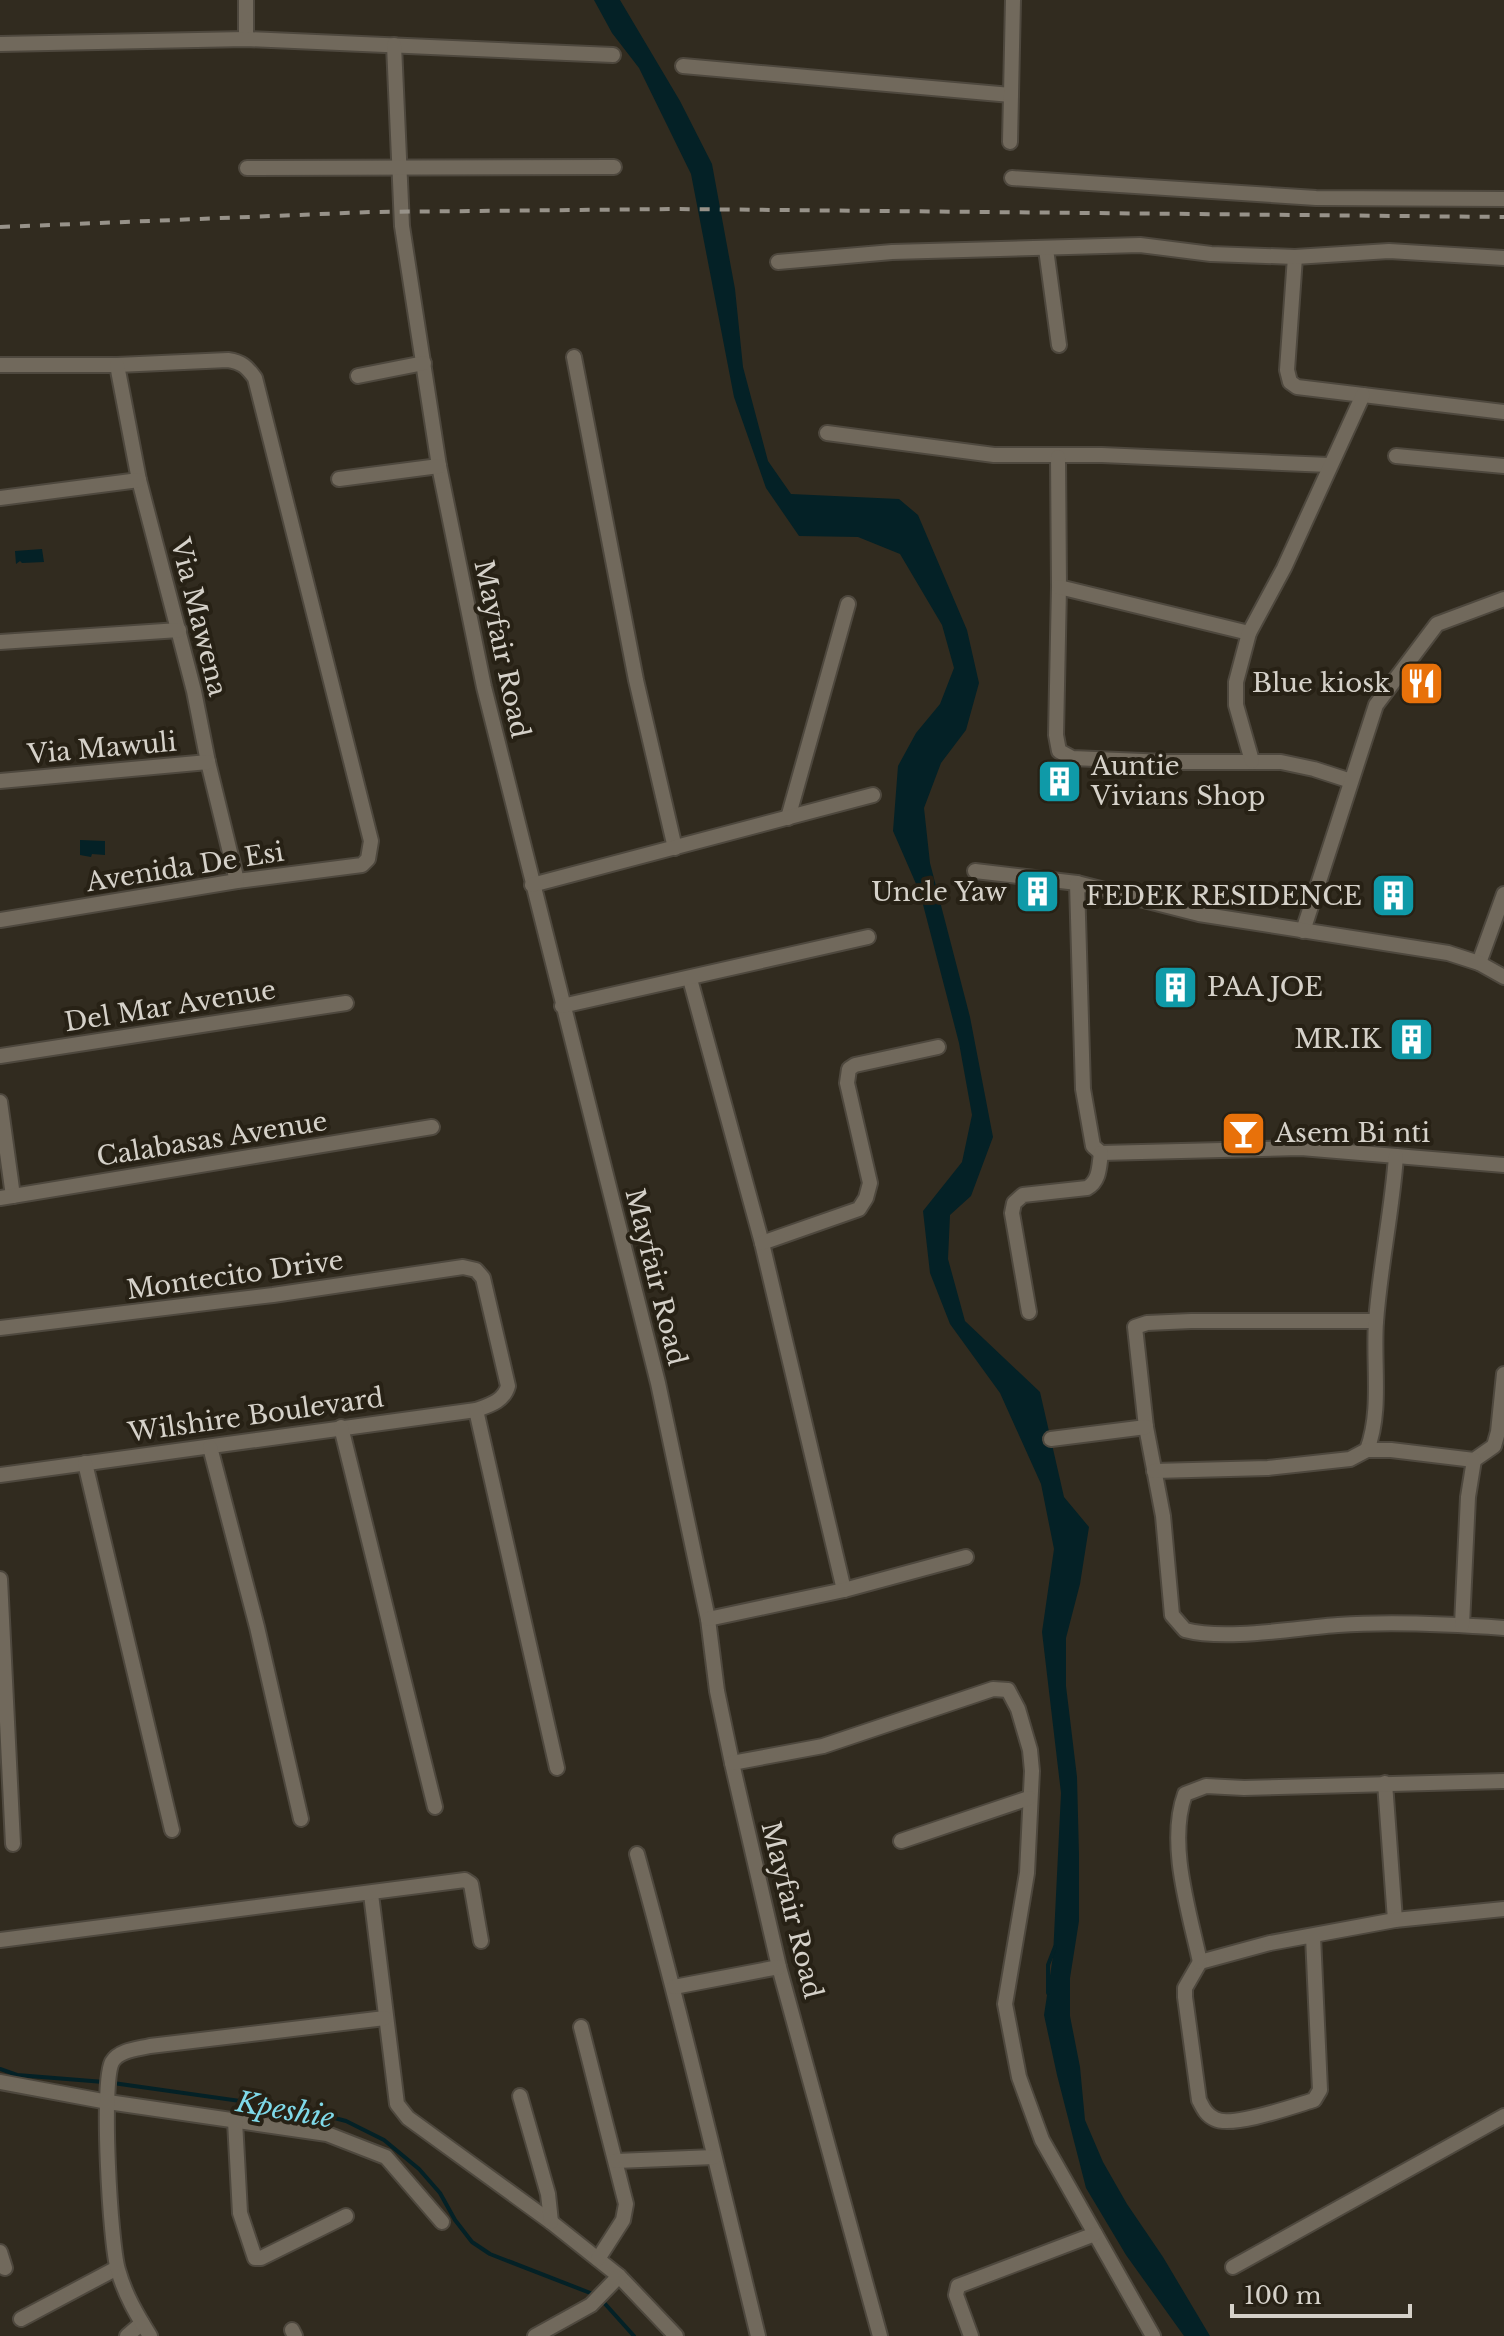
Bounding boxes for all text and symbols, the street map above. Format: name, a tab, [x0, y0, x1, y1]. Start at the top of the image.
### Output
street label: Via Mawena	[164, 534, 234, 700]
street label: Mayfair Road	[468, 557, 536, 741]
restaurant icon: Blue kiosk	[1397, 659, 1445, 707]
place label: Blue kiosk	[1252, 667, 1390, 699]
street label: Via Mawuli	[25, 726, 178, 771]
place label: Auntie Vivians Shop	[1090, 750, 1266, 812]
building icon: Auntie Vivians Shop	[1036, 757, 1084, 805]
street label: Avenida De Esi	[83, 836, 286, 899]
building icon: Uncle Yaw	[1014, 868, 1062, 916]
building icon: FEDEK RESIDENCE	[1369, 872, 1417, 920]
place label: Uncle Yaw	[871, 876, 1007, 908]
place label: FEDEK RESIDENCE	[1086, 880, 1362, 912]
building icon: PAA JOE	[1152, 963, 1200, 1011]
place label: PAA JOE	[1207, 971, 1323, 1003]
street label: Del Mar Avenue	[62, 973, 278, 1039]
building icon: MR.IK	[1388, 1015, 1436, 1063]
place label: MR.IK	[1294, 1023, 1382, 1055]
street label: Calabasas Avenue	[94, 1105, 330, 1173]
bar icon: Asem Bi nti	[1220, 1109, 1268, 1157]
place label: Asem Bi nti	[1274, 1117, 1430, 1149]
street label: Mayfair Road	[619, 1185, 693, 1369]
street label: Montecito Drive	[124, 1244, 346, 1306]
street label: Wilshire Boulevard	[125, 1381, 386, 1449]
street label: Mayfair Road	[755, 1818, 829, 2002]
water label: Kpeshie	[232, 2084, 337, 2136]
scale bar	[1232, 2268, 1410, 2318]
text: 100 m	[1244, 2281, 1322, 2310]

